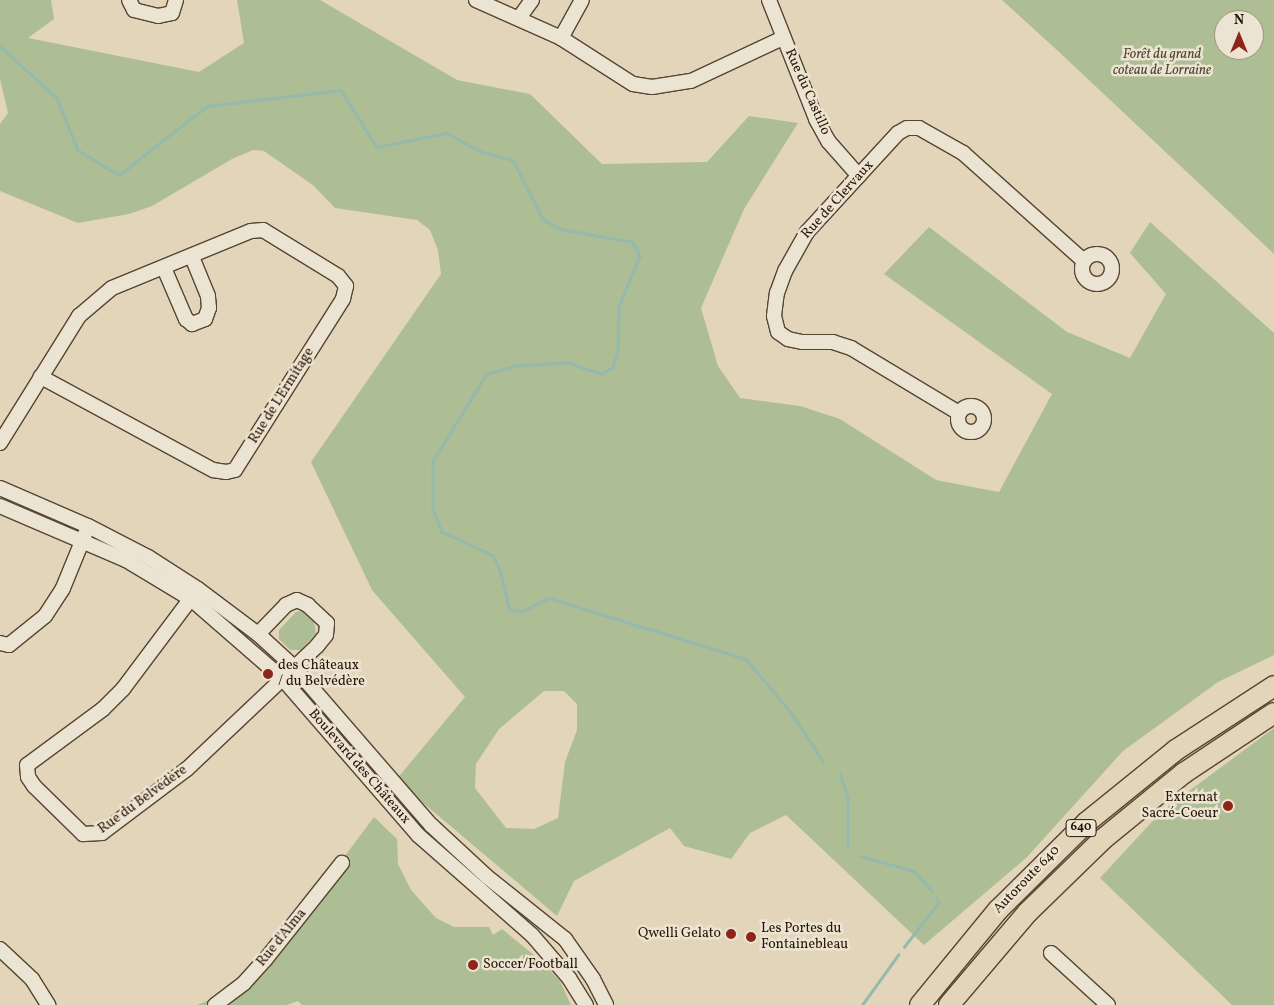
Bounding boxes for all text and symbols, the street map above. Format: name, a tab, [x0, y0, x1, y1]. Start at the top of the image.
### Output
north arrow	[1214, 10, 1264, 60]
text: N	[1234, 11, 1244, 30]
street label: Rue du Castillo	[781, 46, 833, 138]
park label: Forêt du grand coteau de Lorraine	[1113, 47, 1211, 80]
street label: Rue de Clervaux	[798, 157, 878, 243]
street label: Rue de L'Ermitage	[246, 345, 318, 447]
place label: des Châteaux / du Belvédère	[278, 658, 365, 690]
marker: des Châteaux / du Belvédère	[262, 668, 274, 680]
street label: Boulevard des Châteaux	[304, 706, 414, 828]
street label: Rue du Belvédère	[95, 762, 191, 838]
place label: Externat Sacré-Coeur	[1141, 790, 1218, 822]
marker: Externat Sacré-Coeur	[1222, 800, 1234, 812]
road number: 640	[1065, 818, 1097, 838]
street label: Autoroute 640	[990, 842, 1064, 918]
street label: Rue d'Alma	[254, 906, 310, 970]
place label: Les Portes du Fontainebleau	[761, 921, 848, 954]
place label: Qwelli Gelato	[638, 926, 721, 942]
marker: Qwelli Gelato	[725, 928, 737, 940]
marker: Les Portes du Fontainebleau	[745, 931, 757, 943]
place label: Soccer/Football	[483, 957, 578, 973]
marker: Soccer/Football	[467, 959, 479, 971]

